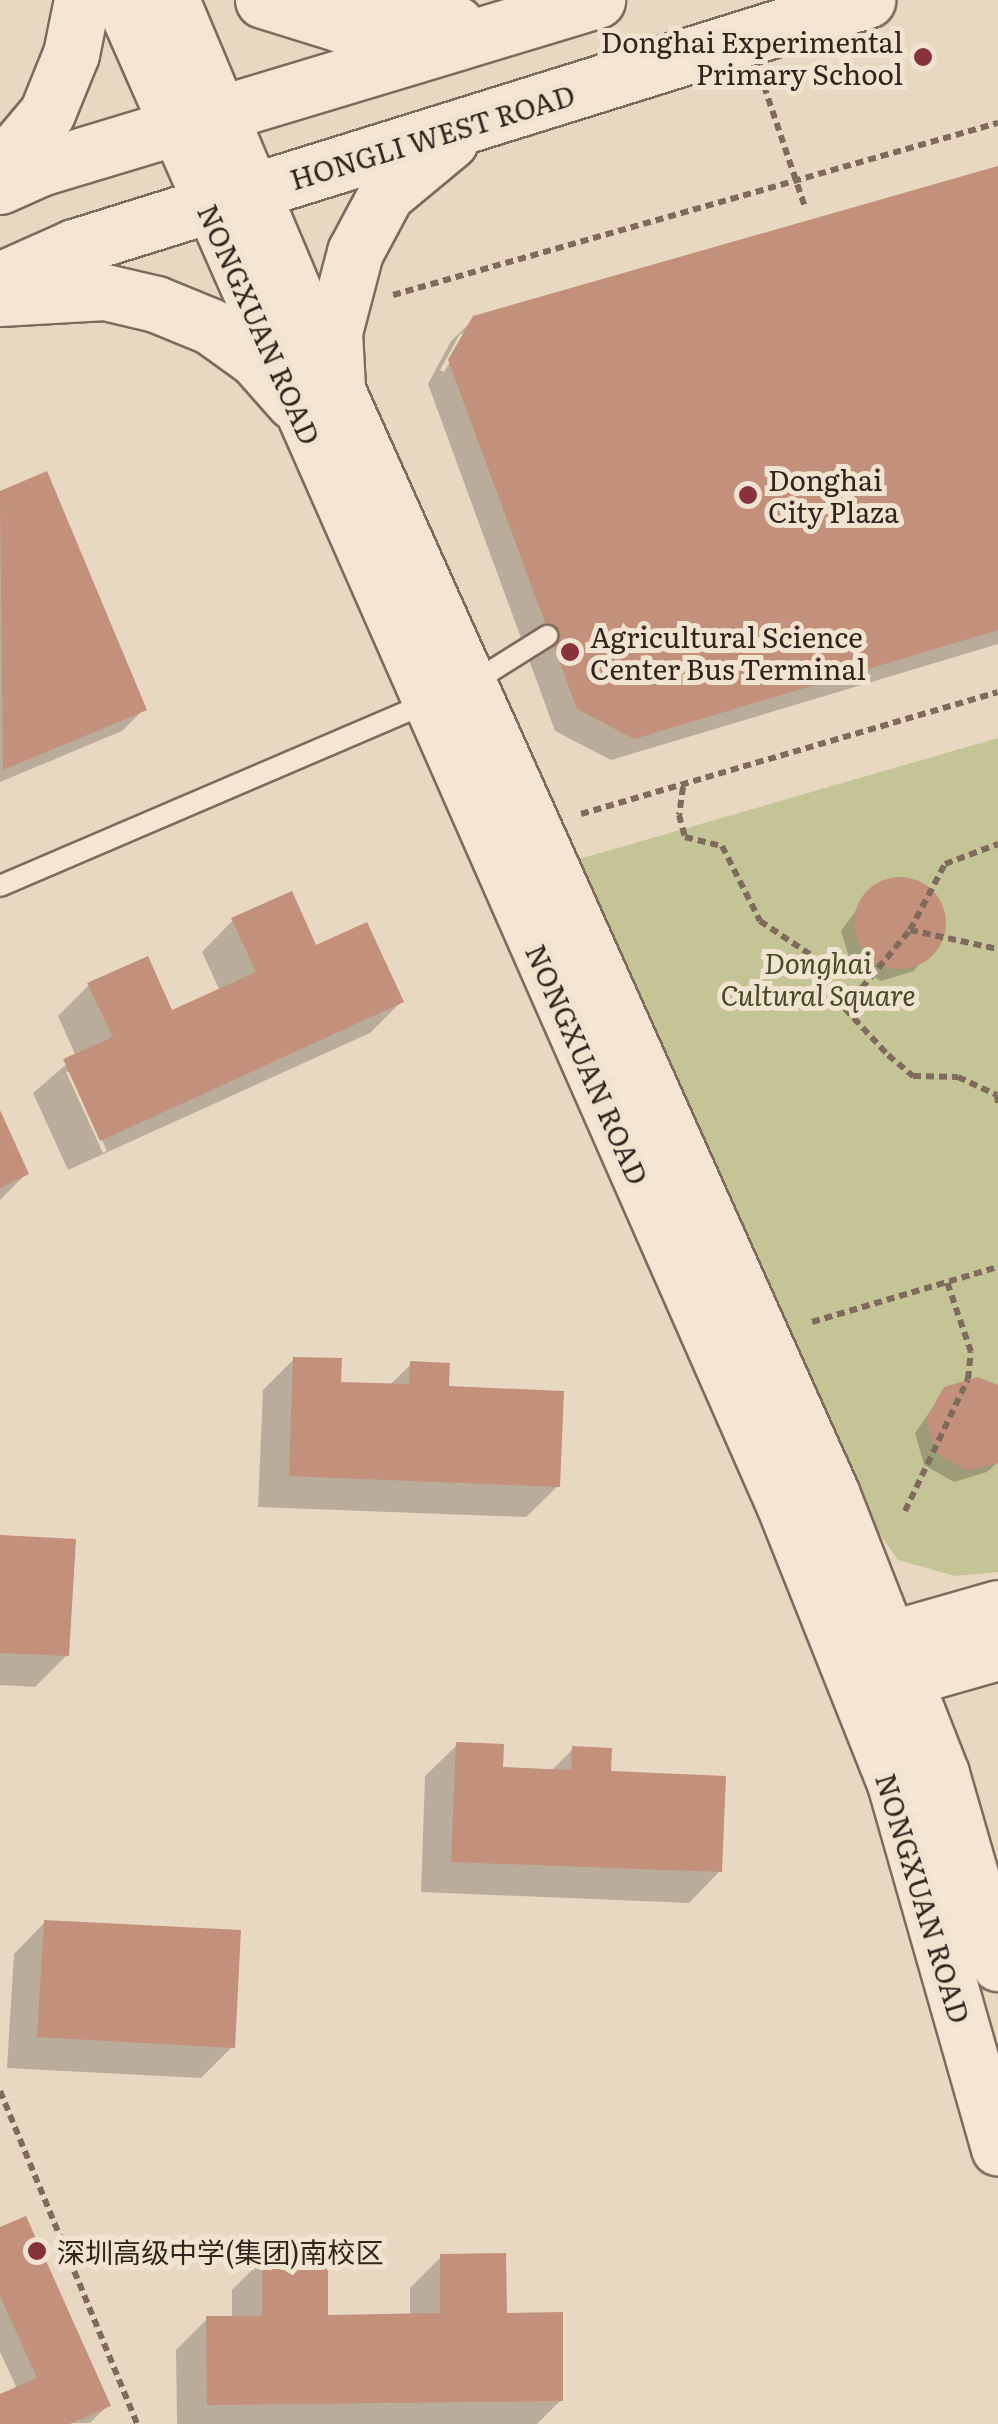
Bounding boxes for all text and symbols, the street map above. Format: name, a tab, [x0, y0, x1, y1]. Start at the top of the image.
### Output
place label: Donghai Experimental Primary School	[601, 24, 903, 90]
marker: Donghai Experimental Primary School	[912, 46, 934, 68]
street label: HONGLI WEST ROAD	[286, 77, 578, 195]
street label: NONGXUAN ROAD	[192, 199, 328, 449]
place label: Donghai City Plaza	[768, 462, 899, 528]
marker: Donghai City Plaza	[737, 484, 759, 506]
place label: Agricultural Science Center Bus Terminal	[590, 619, 866, 685]
marker: Agricultural Science Center Bus Terminal	[559, 641, 581, 663]
street label: NONGXUAN ROAD	[520, 939, 656, 1189]
park label: Donghai Cultural Square	[720, 945, 916, 1011]
street label: NONGXUAN ROAD	[870, 1769, 978, 2027]
place label: 深圳高级中学(集团)南校区	[57, 2234, 384, 2268]
marker: 深圳高级中学(集团)南校区	[26, 2240, 48, 2262]

